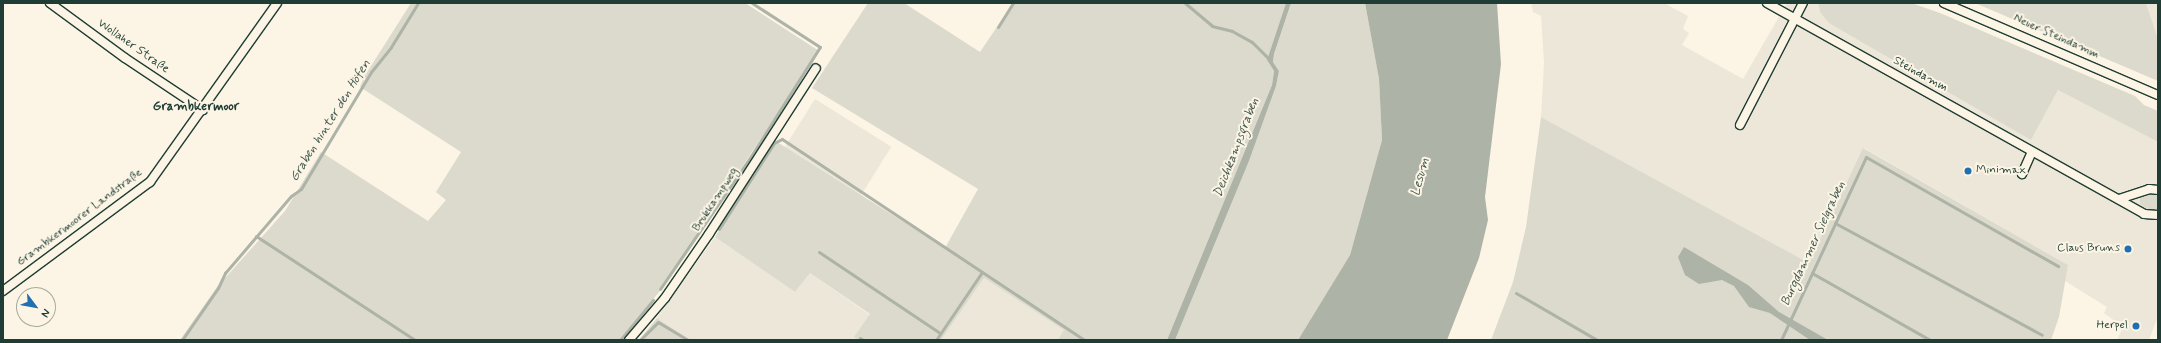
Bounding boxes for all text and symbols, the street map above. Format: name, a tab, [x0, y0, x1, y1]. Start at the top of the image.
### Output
street label: Neuer Steindamm	[2011, 12, 2101, 62]
street label: Wollaher Straße	[95, 17, 171, 77]
street label: Steindamm	[1890, 54, 1950, 96]
water label: Graben hinter den Höfen	[288, 59, 374, 183]
water label: Deichkampsgraben	[1211, 96, 1263, 200]
district label: Grambkermoor	[153, 99, 239, 115]
water label: Lesum	[1408, 156, 1434, 198]
place label: Minimax	[1976, 164, 2026, 178]
street label: Brokkampweg	[690, 165, 742, 235]
street label: Grambkermoorer Landstraße	[15, 166, 145, 270]
marker: Minimax	[1963, 166, 1973, 176]
water label: Burgdammer Sielgraben	[1778, 178, 1850, 310]
place label: Claus Bruns	[2057, 242, 2120, 256]
marker: Claus Bruns	[2123, 244, 2133, 254]
north arrow	[16, 287, 56, 327]
text: N	[37, 306, 53, 320]
place label: Herpel	[2096, 319, 2128, 333]
marker: Herpel	[2131, 321, 2141, 331]

